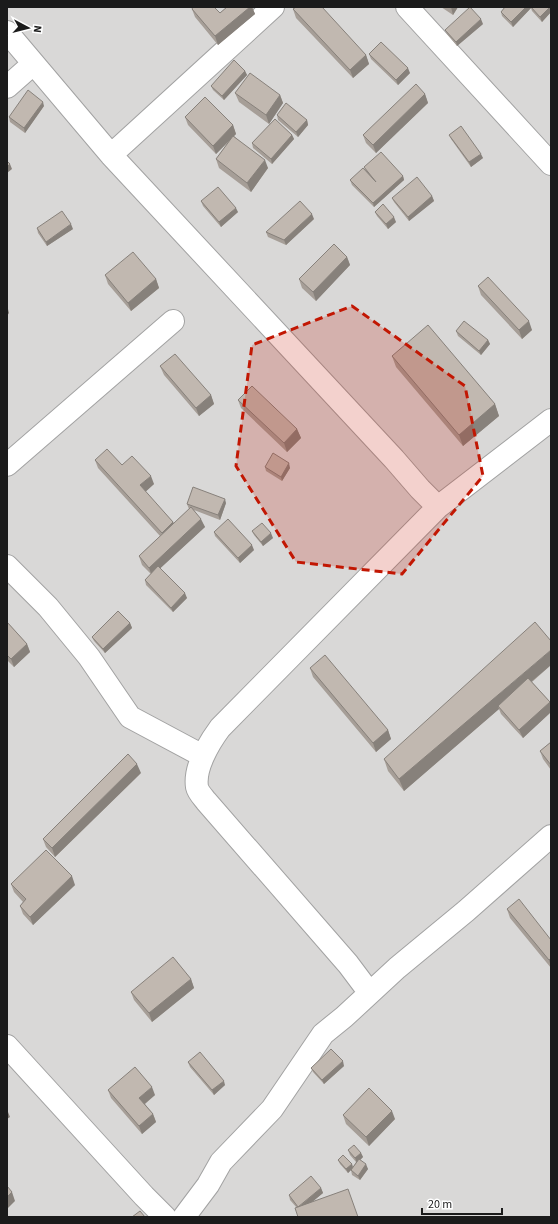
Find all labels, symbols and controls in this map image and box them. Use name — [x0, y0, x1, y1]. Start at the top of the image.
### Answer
north arrow — [8, 8, 48, 48]
text: N — [30, 25, 45, 34]
scale bar — [422, 1190, 502, 1216]
text: 20 m — [428, 1196, 452, 1213]

